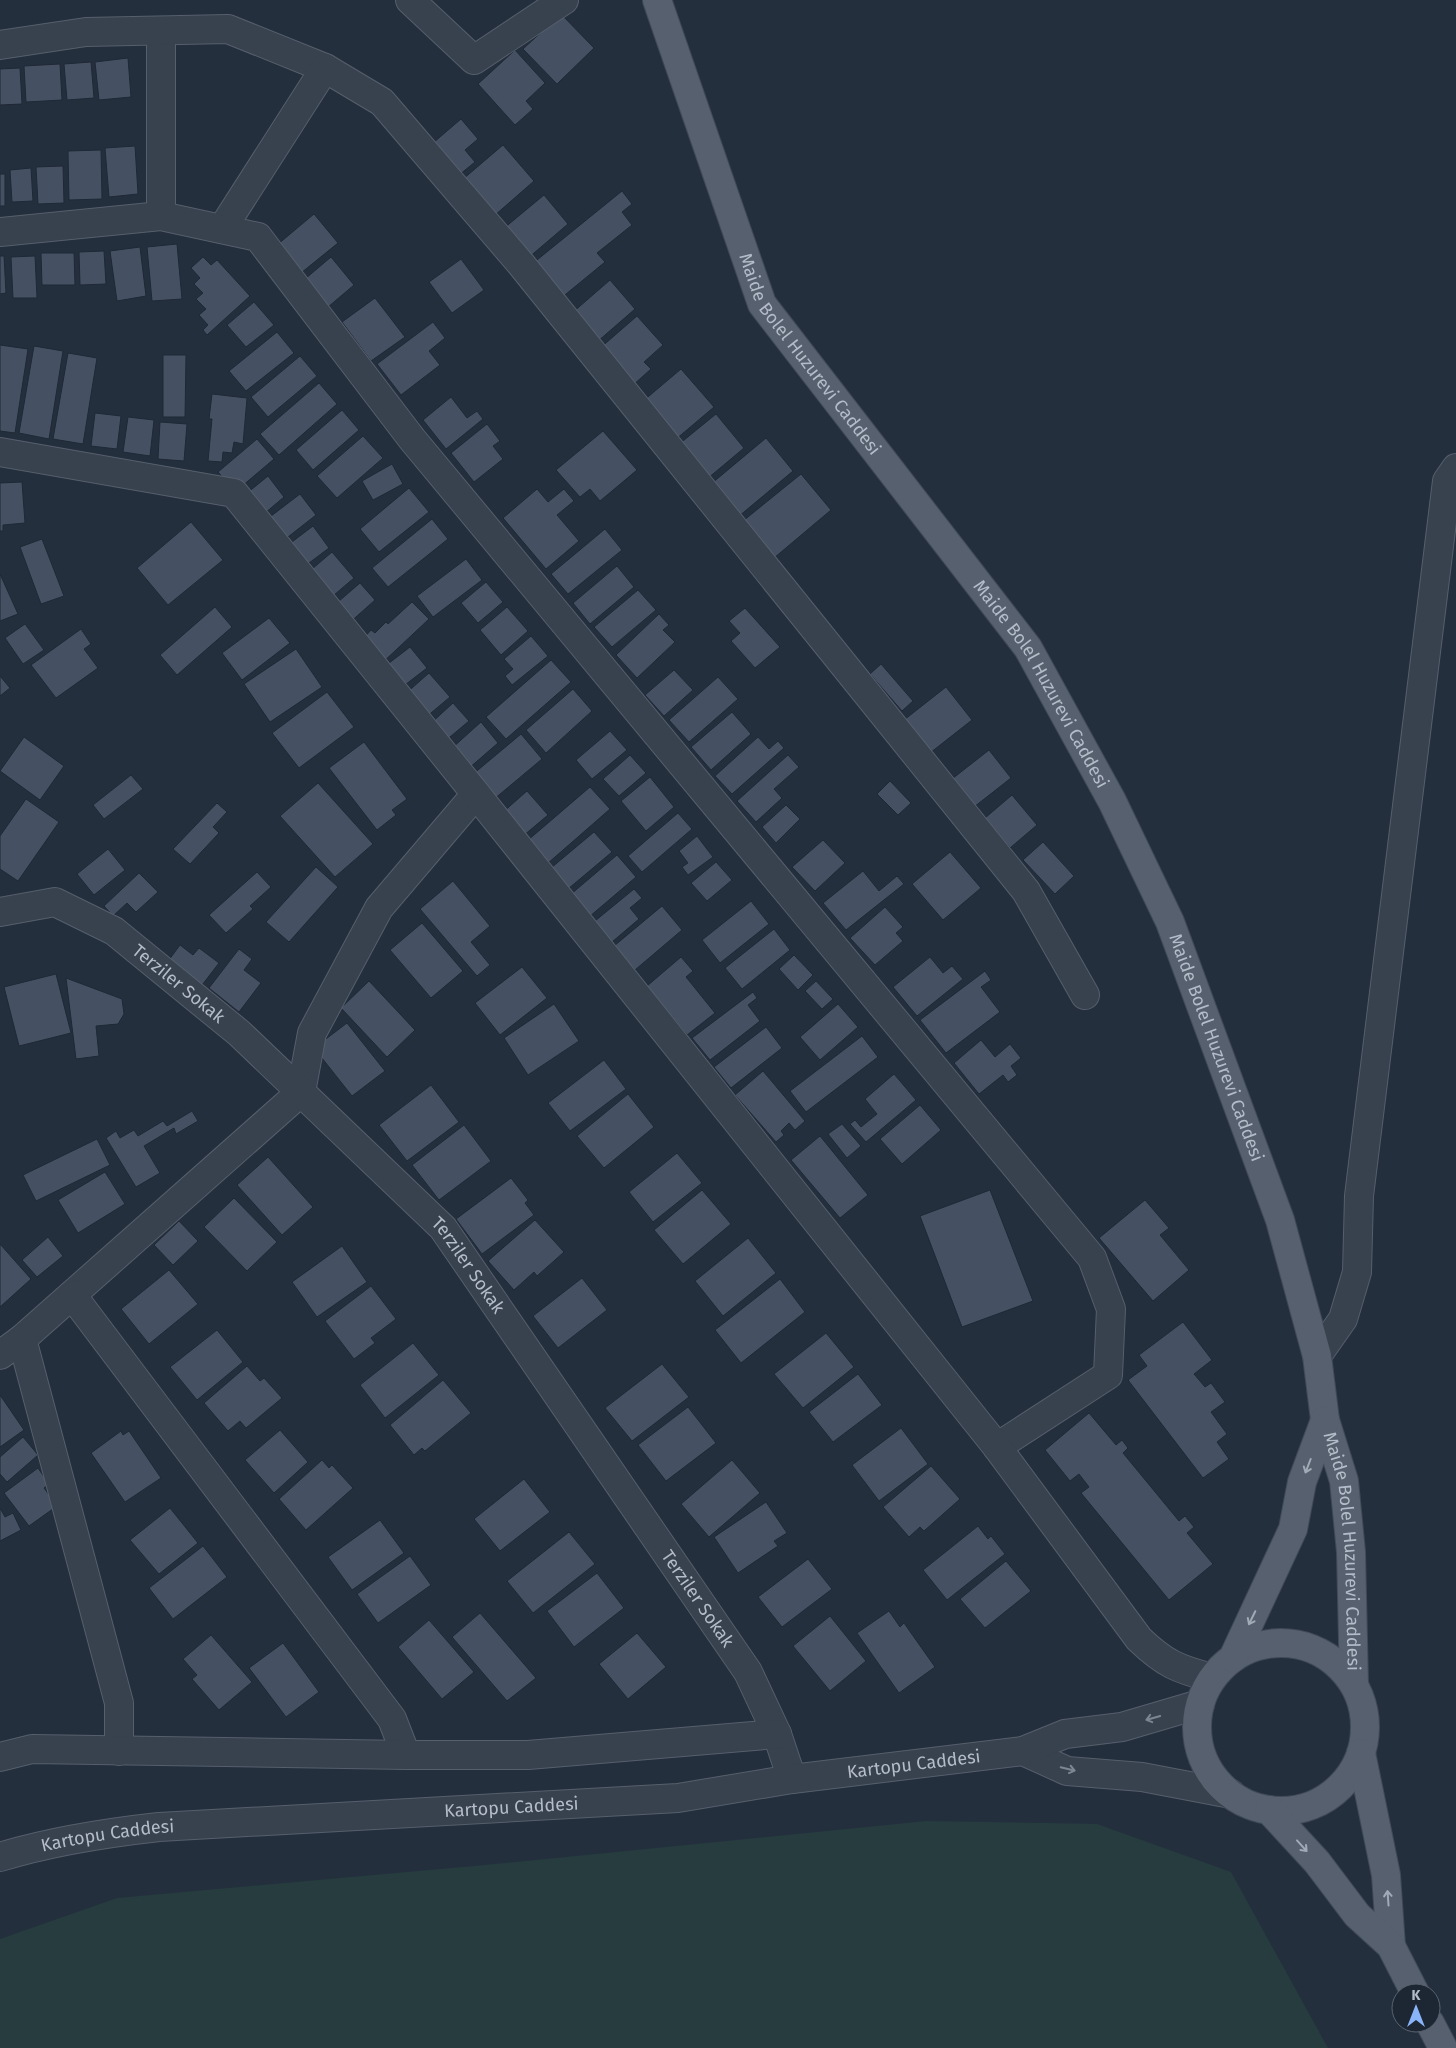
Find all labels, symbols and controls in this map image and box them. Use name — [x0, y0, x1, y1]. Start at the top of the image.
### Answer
street label: Maide Bolel Huzurevi Caddesi — [734, 250, 886, 459]
street label: Maide Bolel Huzurevi Caddesi — [969, 576, 1114, 792]
street label: Maide Bolel Huzurevi Caddesi — [1164, 931, 1268, 1164]
street label: Terziler Sokak — [128, 939, 230, 1028]
street label: Terziler Sokak — [427, 1212, 510, 1318]
street label: Maide Bolel Huzurevi Caddesi — [1318, 1429, 1365, 1671]
one-way arrow — [1303, 1458, 1312, 1473]
street label: Terziler Sokak — [657, 1546, 739, 1652]
one-way arrow — [1247, 1610, 1257, 1625]
one-way arrow — [1146, 1714, 1162, 1723]
street label: Kartopu Caddesi — [846, 1745, 982, 1783]
one-way arrow — [1060, 1765, 1076, 1774]
street label: Kartopu Caddesi — [444, 1793, 579, 1822]
street label: Kartopu Caddesi — [39, 1815, 175, 1857]
one-way arrow — [1296, 1840, 1308, 1853]
one-way arrow — [1383, 1890, 1392, 1906]
north arrow — [1391, 1983, 1441, 2033]
text: K — [1412, 1987, 1422, 2004]

